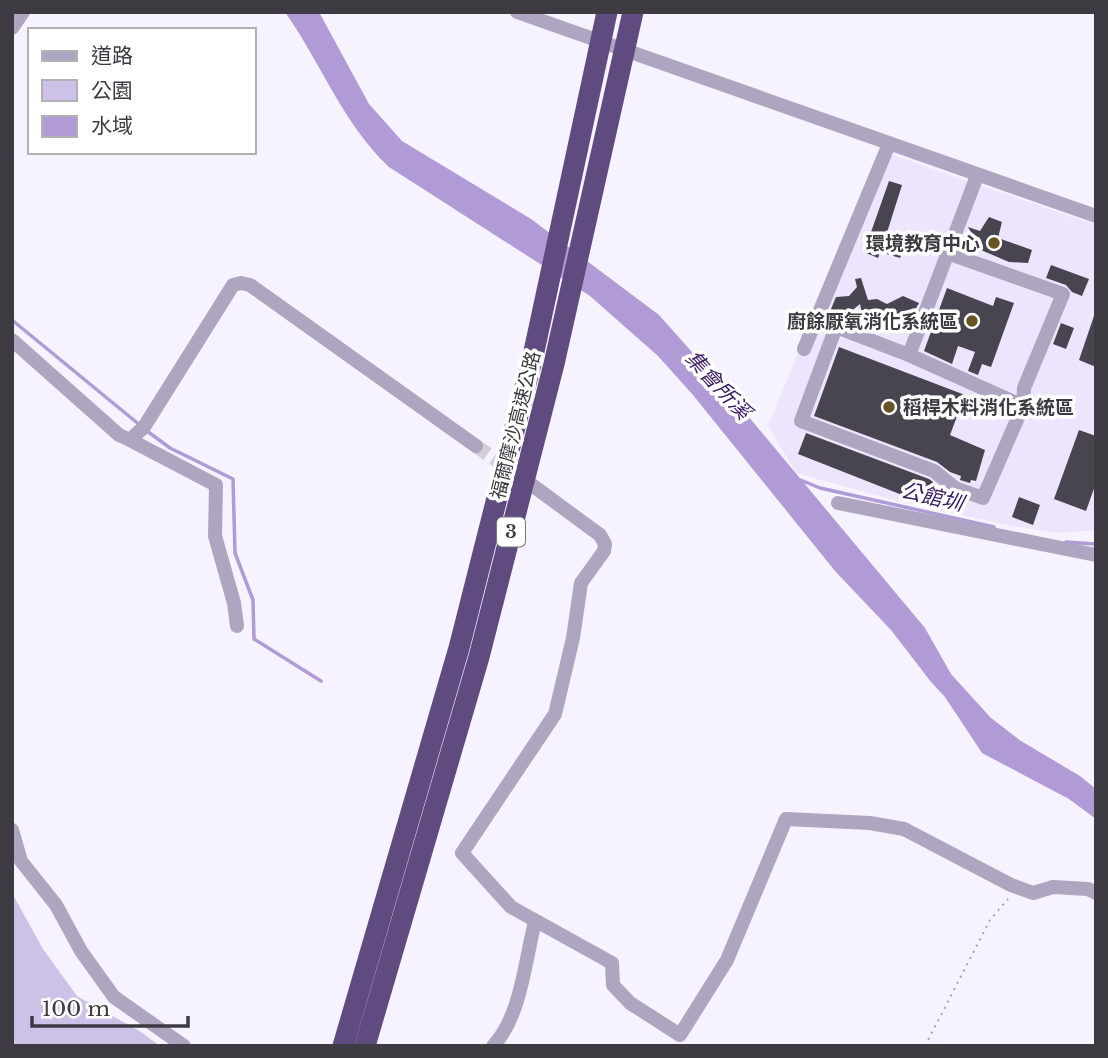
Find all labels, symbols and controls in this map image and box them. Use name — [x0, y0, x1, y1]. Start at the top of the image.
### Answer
legend — [28, 28, 256, 154]
text: 道路 — [91, 43, 133, 69]
text: 公園 — [91, 78, 133, 104]
text: 水域 — [91, 113, 133, 139]
place label: 環境教育中心 — [866, 232, 980, 255]
marker: 環境教育中心 — [986, 235, 1002, 251]
place label: 廚餘厭氧消化系統區 — [787, 310, 958, 333]
marker: 廚餘厭氧消化系統區 — [964, 313, 980, 329]
water label: 集會所溪 — [680, 345, 758, 427]
street label: 福爾摩沙高速公路 — [486, 349, 545, 502]
place label: 稻桿木料消化系統區 — [903, 396, 1074, 419]
marker: 稻桿木料消化系統區 — [881, 399, 897, 415]
water label: 公館圳 — [898, 477, 969, 517]
road number: 3 — [497, 518, 525, 546]
scale bar — [32, 984, 187, 1028]
text: 100 m — [42, 996, 110, 1022]

